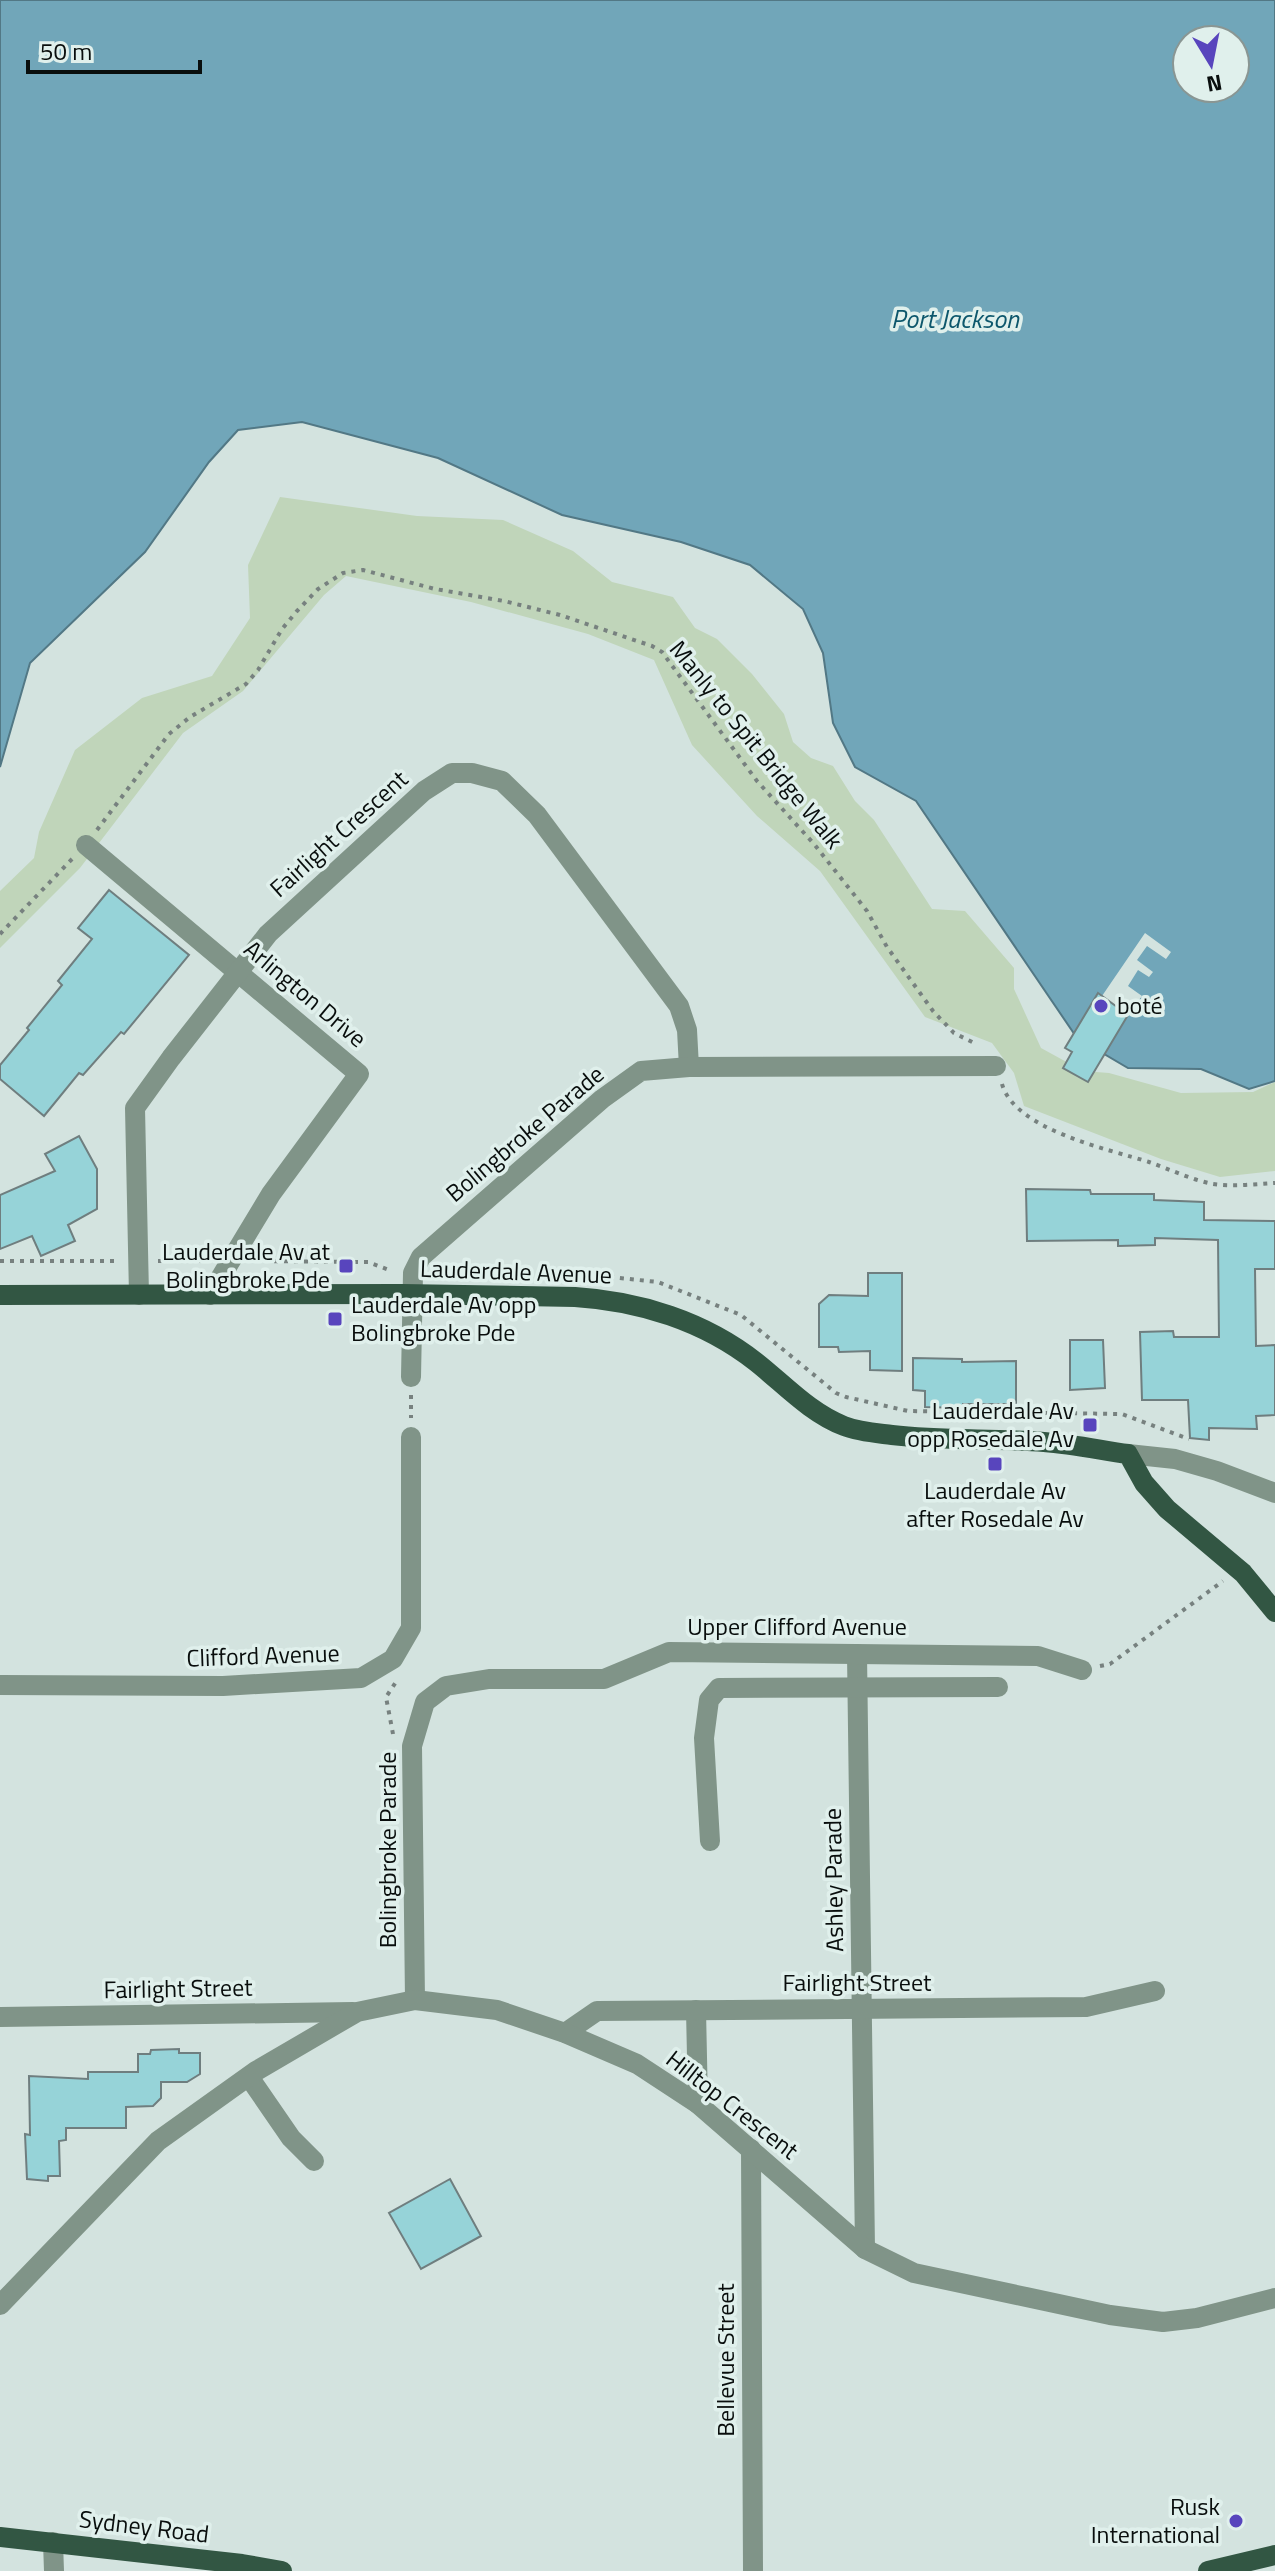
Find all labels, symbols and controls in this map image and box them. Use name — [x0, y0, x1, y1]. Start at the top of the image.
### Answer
scale bar — [28, 24, 200, 74]
north arrow — [1171, 24, 1251, 104]
text: 50 m — [40, 33, 92, 69]
text: N — [1204, 66, 1225, 102]
water label: Port Jackson — [891, 299, 1020, 338]
street label: Manly to Spit Bridge Walk — [661, 632, 853, 857]
street label: Fairlight Crescent — [261, 761, 416, 905]
street label: Arlington Drive — [236, 931, 375, 1055]
place label: boté — [1117, 987, 1163, 1023]
marker: boté — [1092, 997, 1110, 1015]
street label: Bolingbroke Parade — [437, 1056, 611, 1210]
place label: Lauderdale Av at Bolingbroke Pde — [162, 1233, 331, 1297]
street label: Lauderdale Avenue — [420, 1250, 613, 1292]
marker: Lauderdale Av at Bolingbroke Pde — [337, 1257, 355, 1275]
place label: Lauderdale Av opp Bolingbroke Pde — [351, 1286, 536, 1350]
marker: Lauderdale Av opp Bolingbroke Pde — [326, 1310, 344, 1328]
place label: Lauderdale Av opp Rosedale Av — [907, 1392, 1074, 1456]
marker: Lauderdale Av opp Rosedale Av — [1081, 1416, 1099, 1434]
marker: Lauderdale Av after Rosedale Av — [986, 1455, 1004, 1473]
place label: Lauderdale Av after Rosedale Av — [906, 1472, 1084, 1536]
street label: Upper Clifford Avenue — [687, 1608, 907, 1644]
street label: Clifford Avenue — [186, 1634, 340, 1676]
street label: Bolingbroke Parade — [369, 1752, 405, 1948]
street label: Ashley Parade — [814, 1808, 852, 1952]
street label: Fairlight Street — [783, 1964, 932, 2000]
street label: Fairlight Street — [103, 1969, 253, 2007]
street label: Hilltop Crescent — [659, 2041, 807, 2168]
street label: Bellevue Street — [707, 2283, 743, 2437]
place label: Rusk International — [1091, 2488, 1220, 2552]
street label: Sydney Road — [77, 2500, 211, 2552]
marker: Rusk International — [1227, 2512, 1245, 2530]

